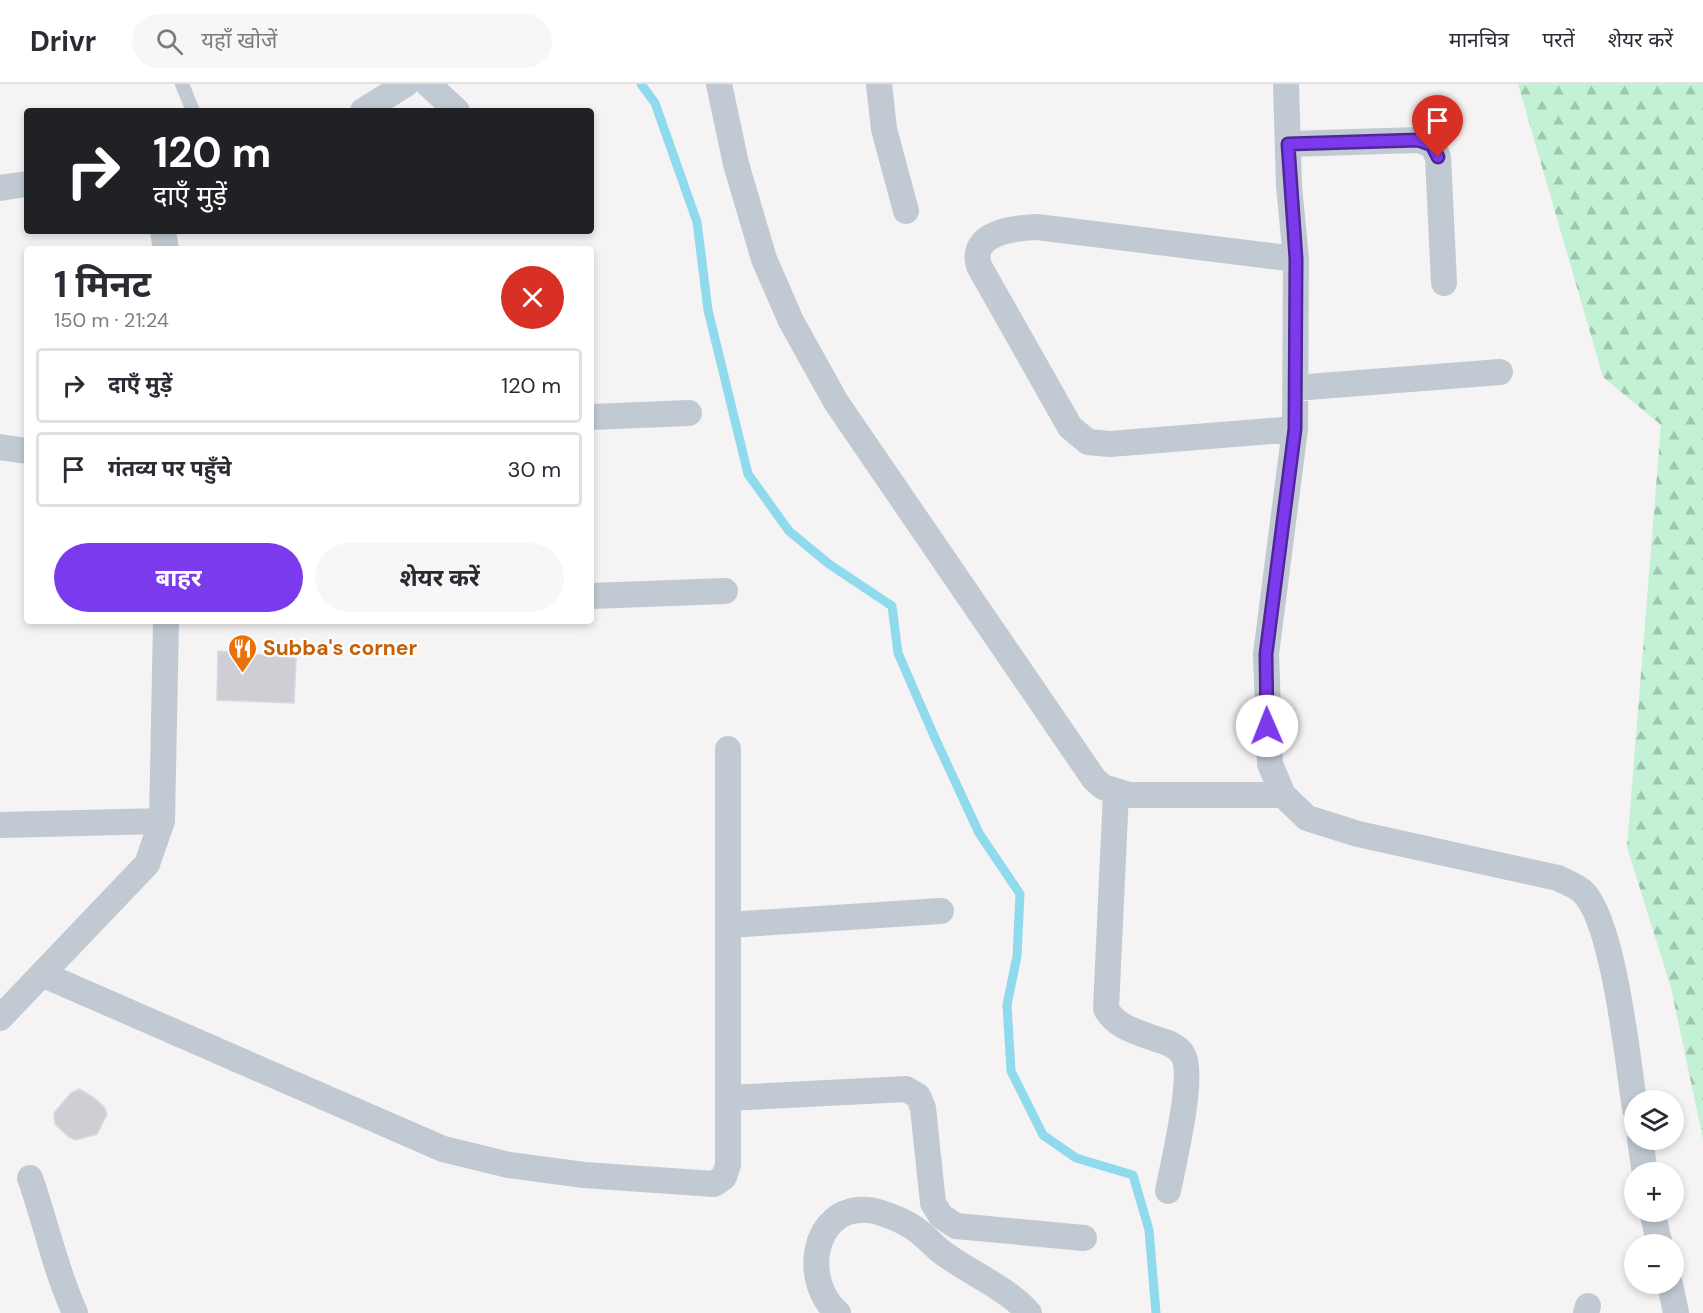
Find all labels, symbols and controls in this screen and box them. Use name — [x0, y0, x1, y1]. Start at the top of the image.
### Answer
search box — [132, 14, 552, 68]
text: Drivr — [30, 23, 96, 60]
icon: search — [153, 25, 186, 58]
text: यहाँ खोजें — [201, 26, 277, 55]
text: मानचित्र — [1449, 26, 1509, 54]
text: परतें — [1542, 26, 1575, 54]
text: शेयर करें — [1608, 26, 1673, 54]
pin — [1412, 95, 1463, 157]
icon: arrive — [1421, 104, 1454, 137]
text: 120 m — [153, 125, 271, 180]
icon: right — [54, 132, 132, 210]
text: दाएँ मुड़ें — [153, 178, 227, 213]
text: 1 मिनट — [54, 261, 151, 308]
button: close — [501, 266, 564, 329]
text: 150 m · 21:24 — [54, 307, 169, 333]
icon: right — [57, 369, 90, 402]
text: दाएँ मुड़ें — [108, 370, 172, 399]
text: 120 m — [501, 371, 561, 400]
icon: arrive — [57, 453, 90, 486]
text: गंतव्य पर पहुँचे — [108, 454, 231, 483]
text: 30 m — [507, 455, 561, 484]
button: बाहर — [54, 543, 303, 612]
button: शेयर करें — [315, 543, 564, 612]
restaurant icon: Subba's corner — [226, 632, 258, 674]
place label: Subba's corner — [263, 634, 417, 662]
position arrow — [1235, 694, 1299, 758]
map controls — [1624, 1090, 1684, 1294]
button: layers — [1624, 1090, 1684, 1150]
button: + — [1624, 1162, 1684, 1222]
button: − — [1624, 1234, 1684, 1294]

